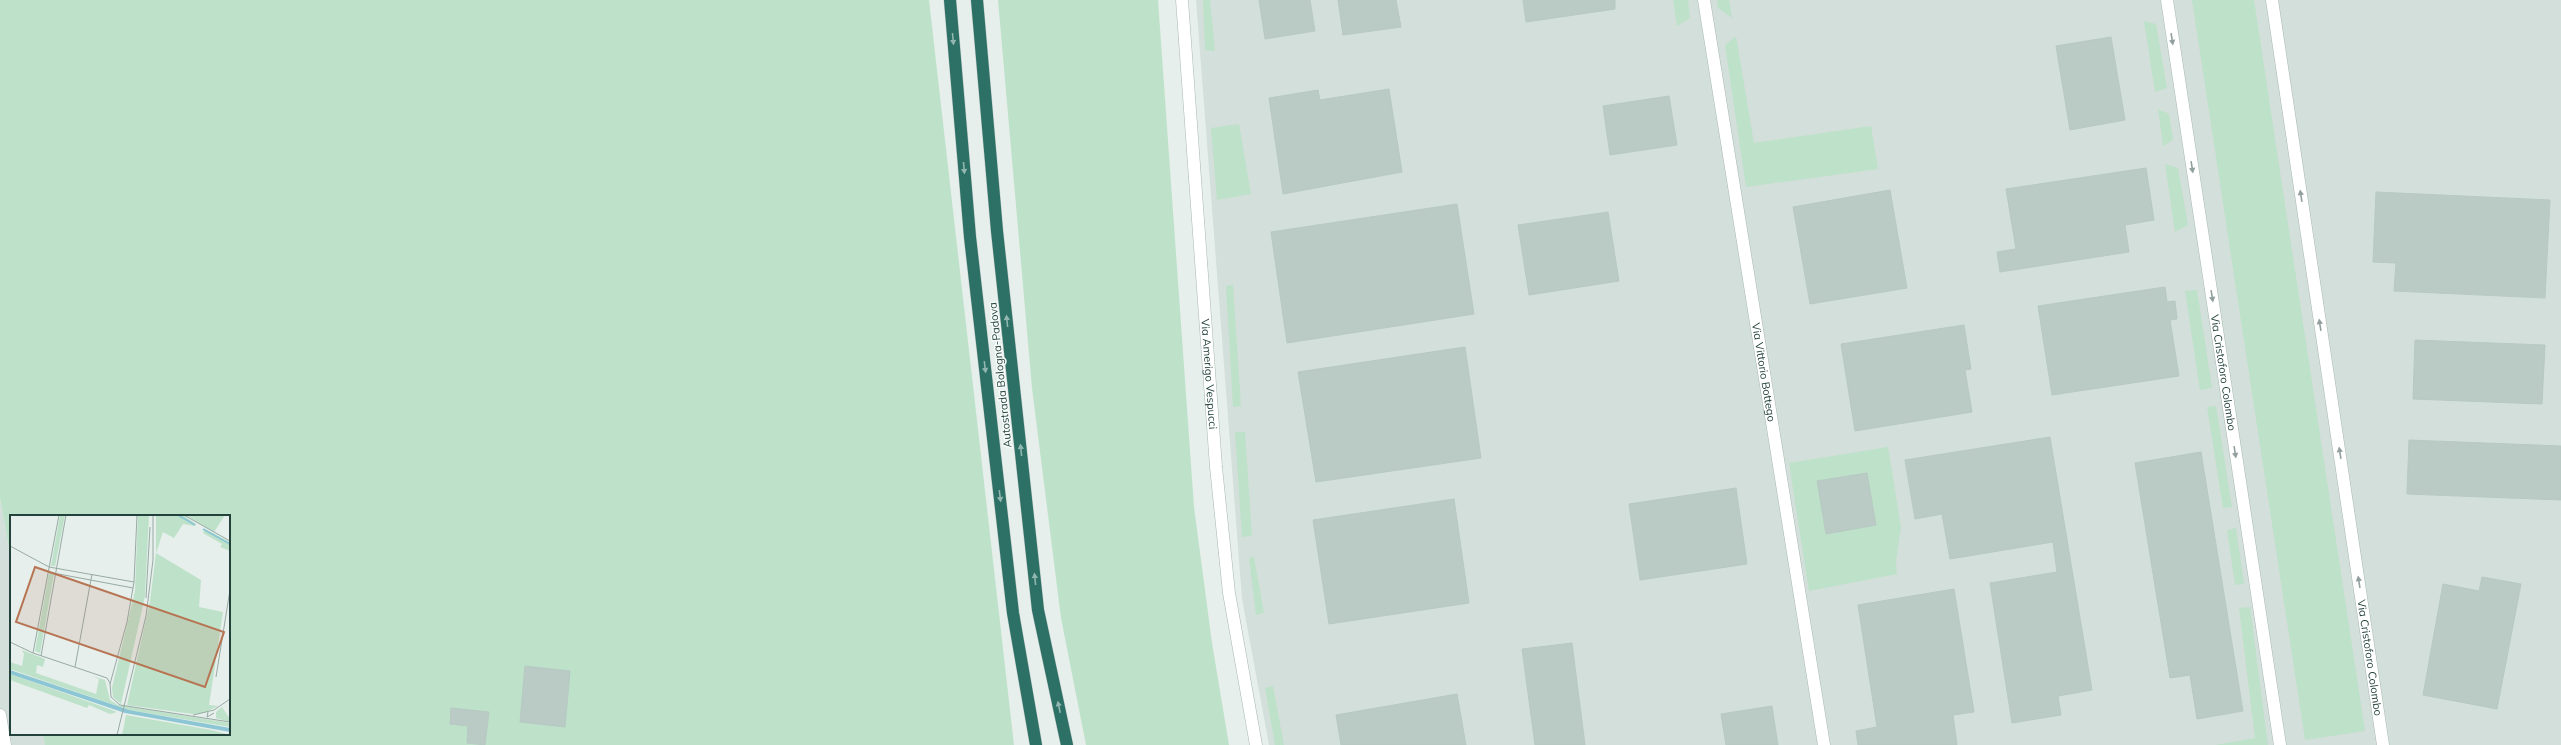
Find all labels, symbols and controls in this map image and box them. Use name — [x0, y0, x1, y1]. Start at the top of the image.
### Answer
one-way arrow — [2170, 32, 2176, 45]
one-way arrow — [949, 33, 956, 45]
one-way arrow — [2189, 161, 2195, 173]
one-way arrow — [961, 162, 967, 174]
one-way arrow — [2298, 190, 2304, 202]
one-way arrow — [2209, 290, 2215, 302]
street label: Autostrada Bologna-Padova — [985, 302, 1015, 448]
street label: Via Cristoforo Colombo — [2208, 314, 2239, 432]
one-way arrow — [1003, 315, 1010, 327]
street label: Via Amerigo Vespucci — [1198, 318, 1220, 430]
one-way arrow — [2317, 319, 2323, 331]
street label: Via Vittorio Bottego — [1749, 322, 1779, 423]
one-way arrow — [982, 361, 988, 373]
one-way arrow — [1018, 444, 1024, 456]
one-way arrow — [2232, 446, 2238, 458]
one-way arrow — [2336, 447, 2342, 459]
one-way arrow — [996, 490, 1003, 502]
inset map — [10, 515, 230, 735]
one-way arrow — [1032, 573, 1038, 585]
one-way arrow — [2356, 576, 2362, 588]
street label: Via Cristoforo Colombo — [2354, 599, 2386, 717]
one-way arrow — [1056, 701, 1062, 713]

